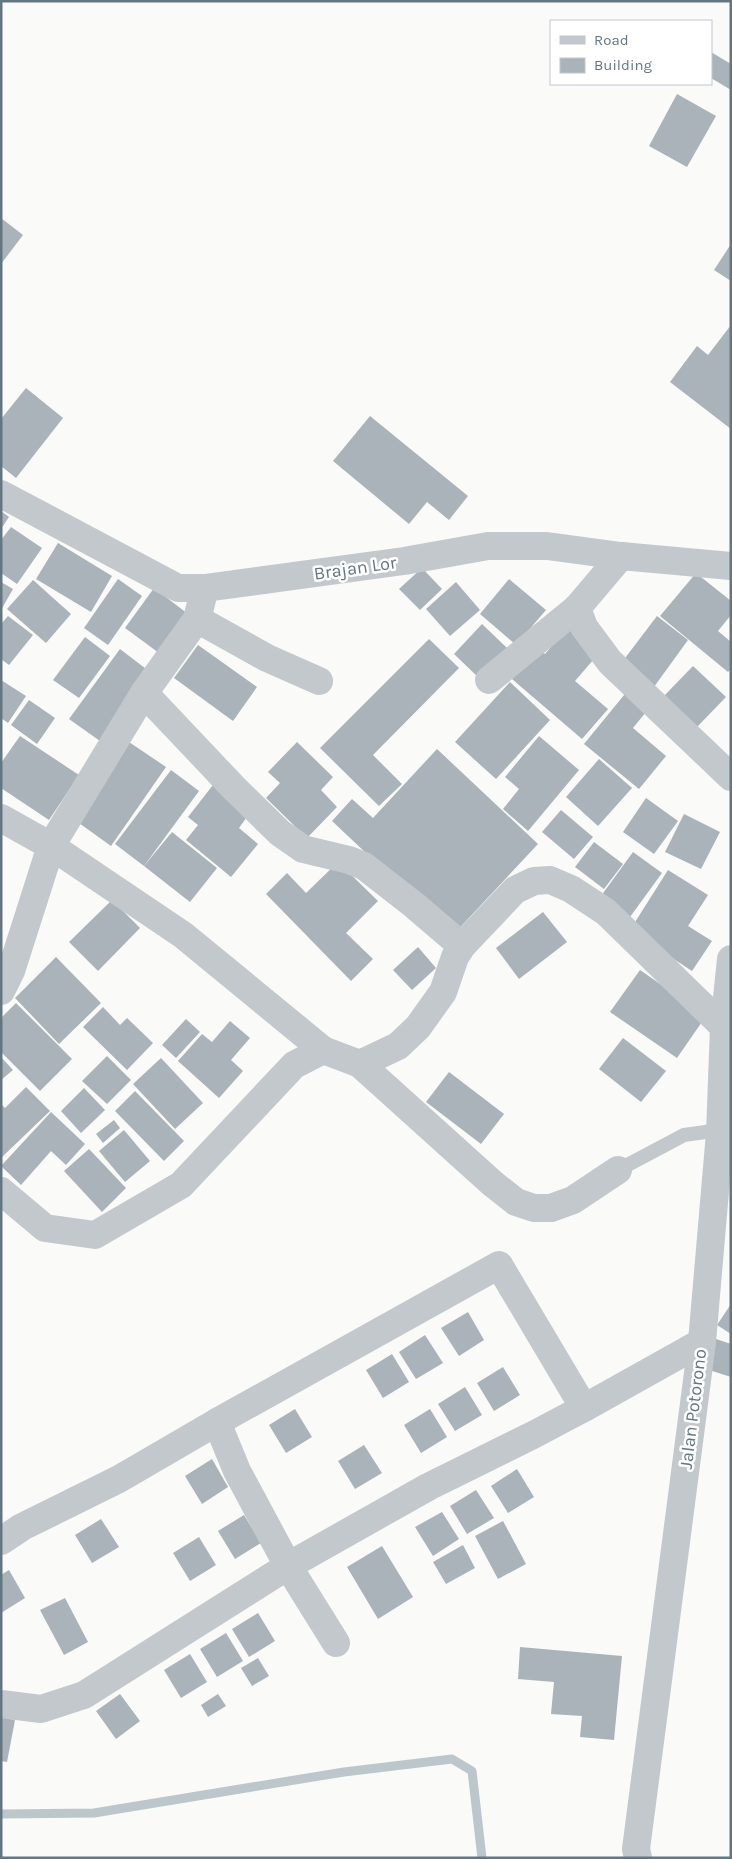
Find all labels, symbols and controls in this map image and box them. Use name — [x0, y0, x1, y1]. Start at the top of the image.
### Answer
legend — [550, 20, 712, 85]
text: Road — [594, 31, 629, 49]
text: Building — [594, 56, 652, 74]
street label: Brajan Lor — [312, 551, 398, 585]
street label: Jalan Potorono — [675, 1348, 711, 1470]

